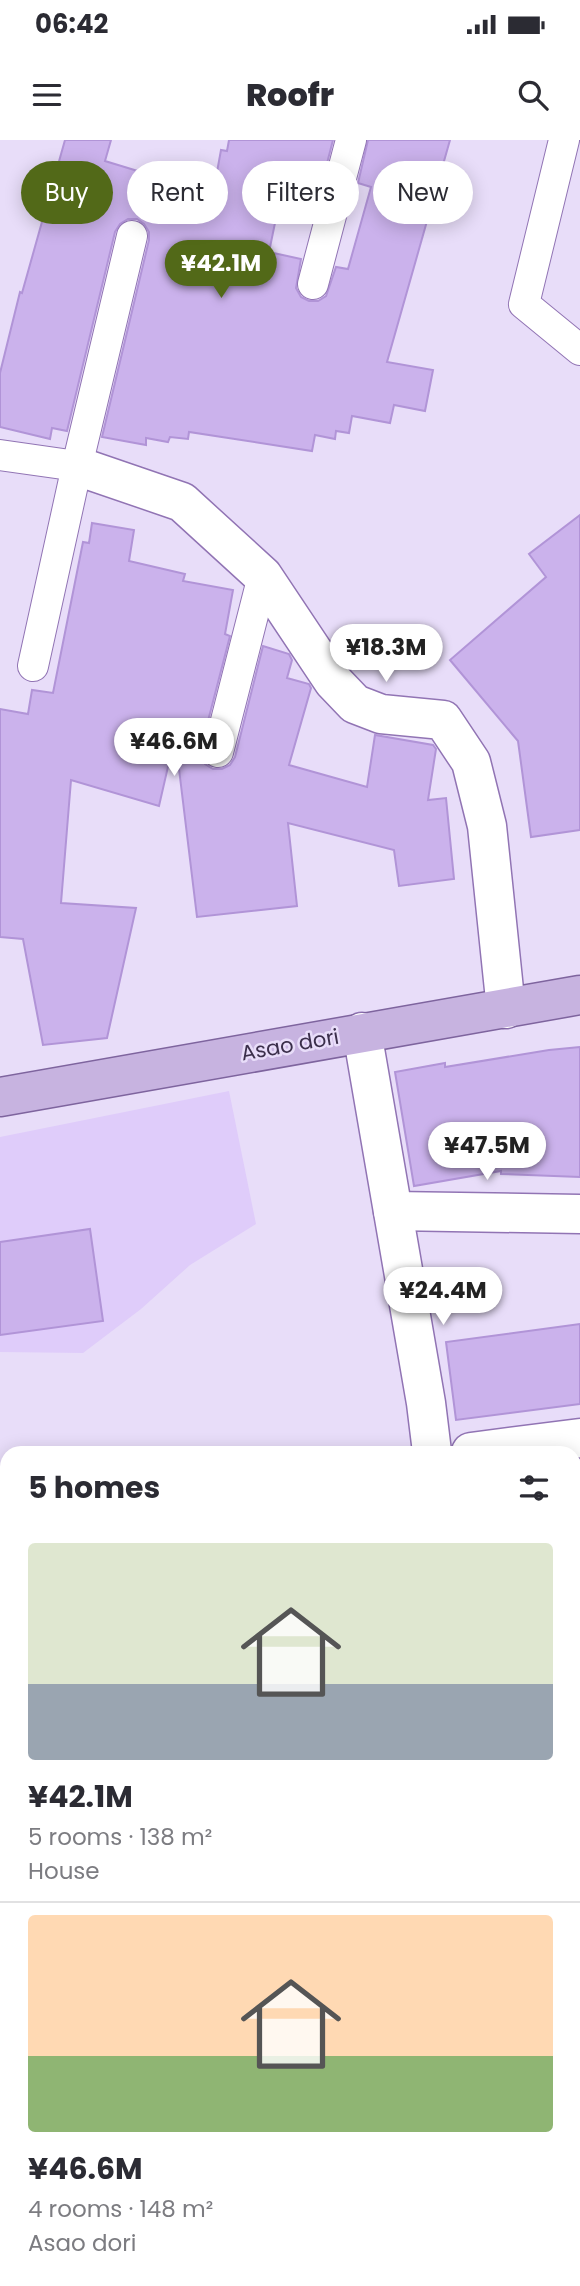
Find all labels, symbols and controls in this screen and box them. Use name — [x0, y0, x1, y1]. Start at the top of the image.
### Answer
text: 06:42 — [35, 6, 108, 42]
text: Roofr — [246, 72, 334, 117]
icon: menu — [28, 76, 66, 114]
icon: search — [514, 76, 552, 114]
chip: Buy — [21, 161, 113, 224]
chip: Rent — [127, 161, 228, 224]
chip: Filters — [242, 161, 359, 224]
chip: New — [373, 161, 473, 224]
pin: ¥42.1M — [164, 240, 278, 300]
text: ¥42.1M — [181, 247, 261, 279]
pin: ¥18.3M — [329, 624, 443, 684]
text: ¥18.3M — [346, 631, 426, 663]
pin: ¥46.6M — [117, 718, 231, 778]
text: ¥46.6M — [130, 725, 218, 757]
street label: Asao dori — [239, 1022, 341, 1067]
pin: ¥47.5M — [430, 1122, 544, 1182]
text: ¥47.5M — [444, 1129, 530, 1161]
pin: ¥24.4M — [386, 1268, 500, 1327]
text: ¥24.4M — [399, 1274, 487, 1306]
text: 5 homes — [28, 1466, 160, 1509]
icon: filters — [515, 1469, 553, 1507]
icon: home — [228, 1589, 354, 1715]
text: ¥42.1M — [28, 1775, 133, 1818]
text: 5 rooms · 138 m² — [28, 1821, 212, 1853]
text: House — [28, 1855, 100, 1887]
icon: home — [228, 1961, 354, 2087]
text: ¥46.6M — [28, 2147, 143, 2190]
text: 4 rooms · 148 m² — [28, 2193, 213, 2225]
text: Asao dori — [28, 2227, 136, 2259]

